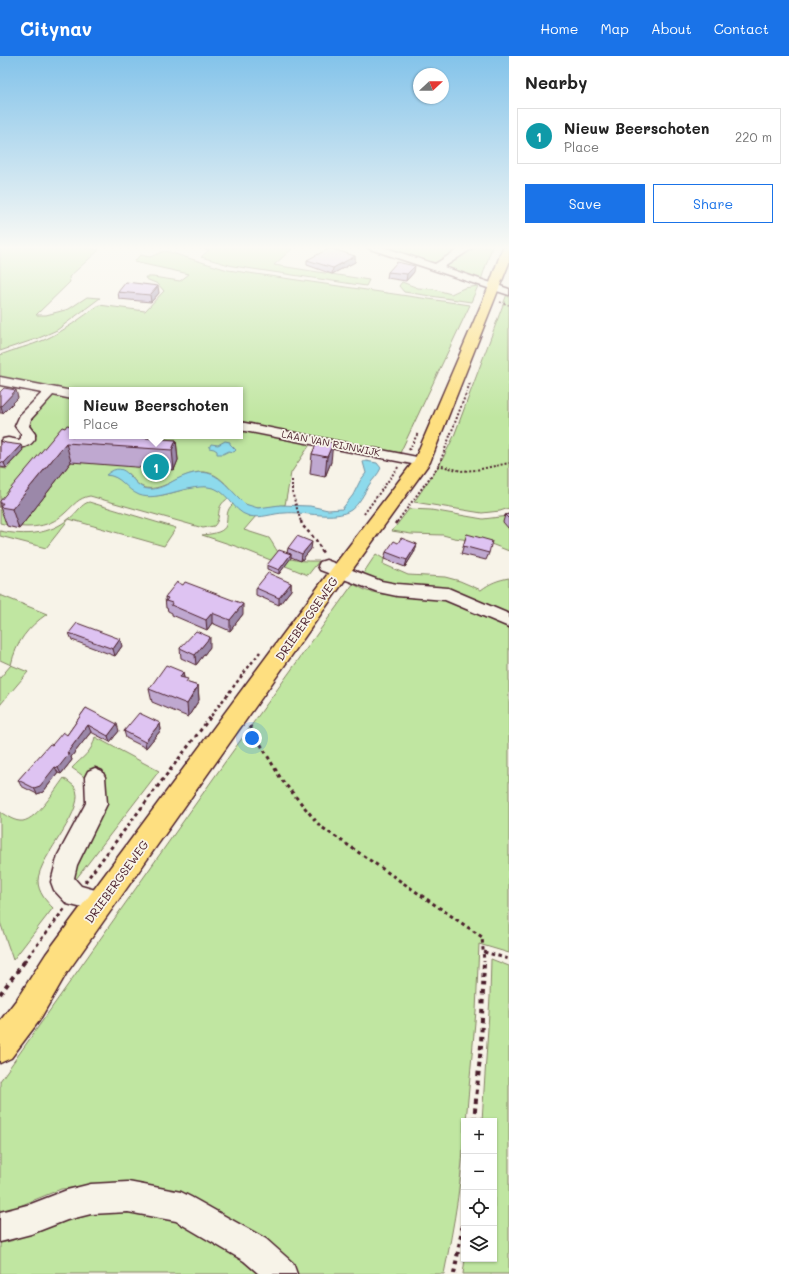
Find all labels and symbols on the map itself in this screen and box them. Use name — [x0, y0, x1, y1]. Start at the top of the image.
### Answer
north arrow — [413, 68, 449, 104]
street label: LAAN VAN RIJNWIJK — [280, 427, 382, 459]
pin: 1 — [143, 452, 169, 482]
street label: DRIEBERGSEWEG — [271, 573, 341, 664]
your location — [242, 728, 262, 748]
street label: DRIEBERGSEWEG — [81, 837, 152, 926]

